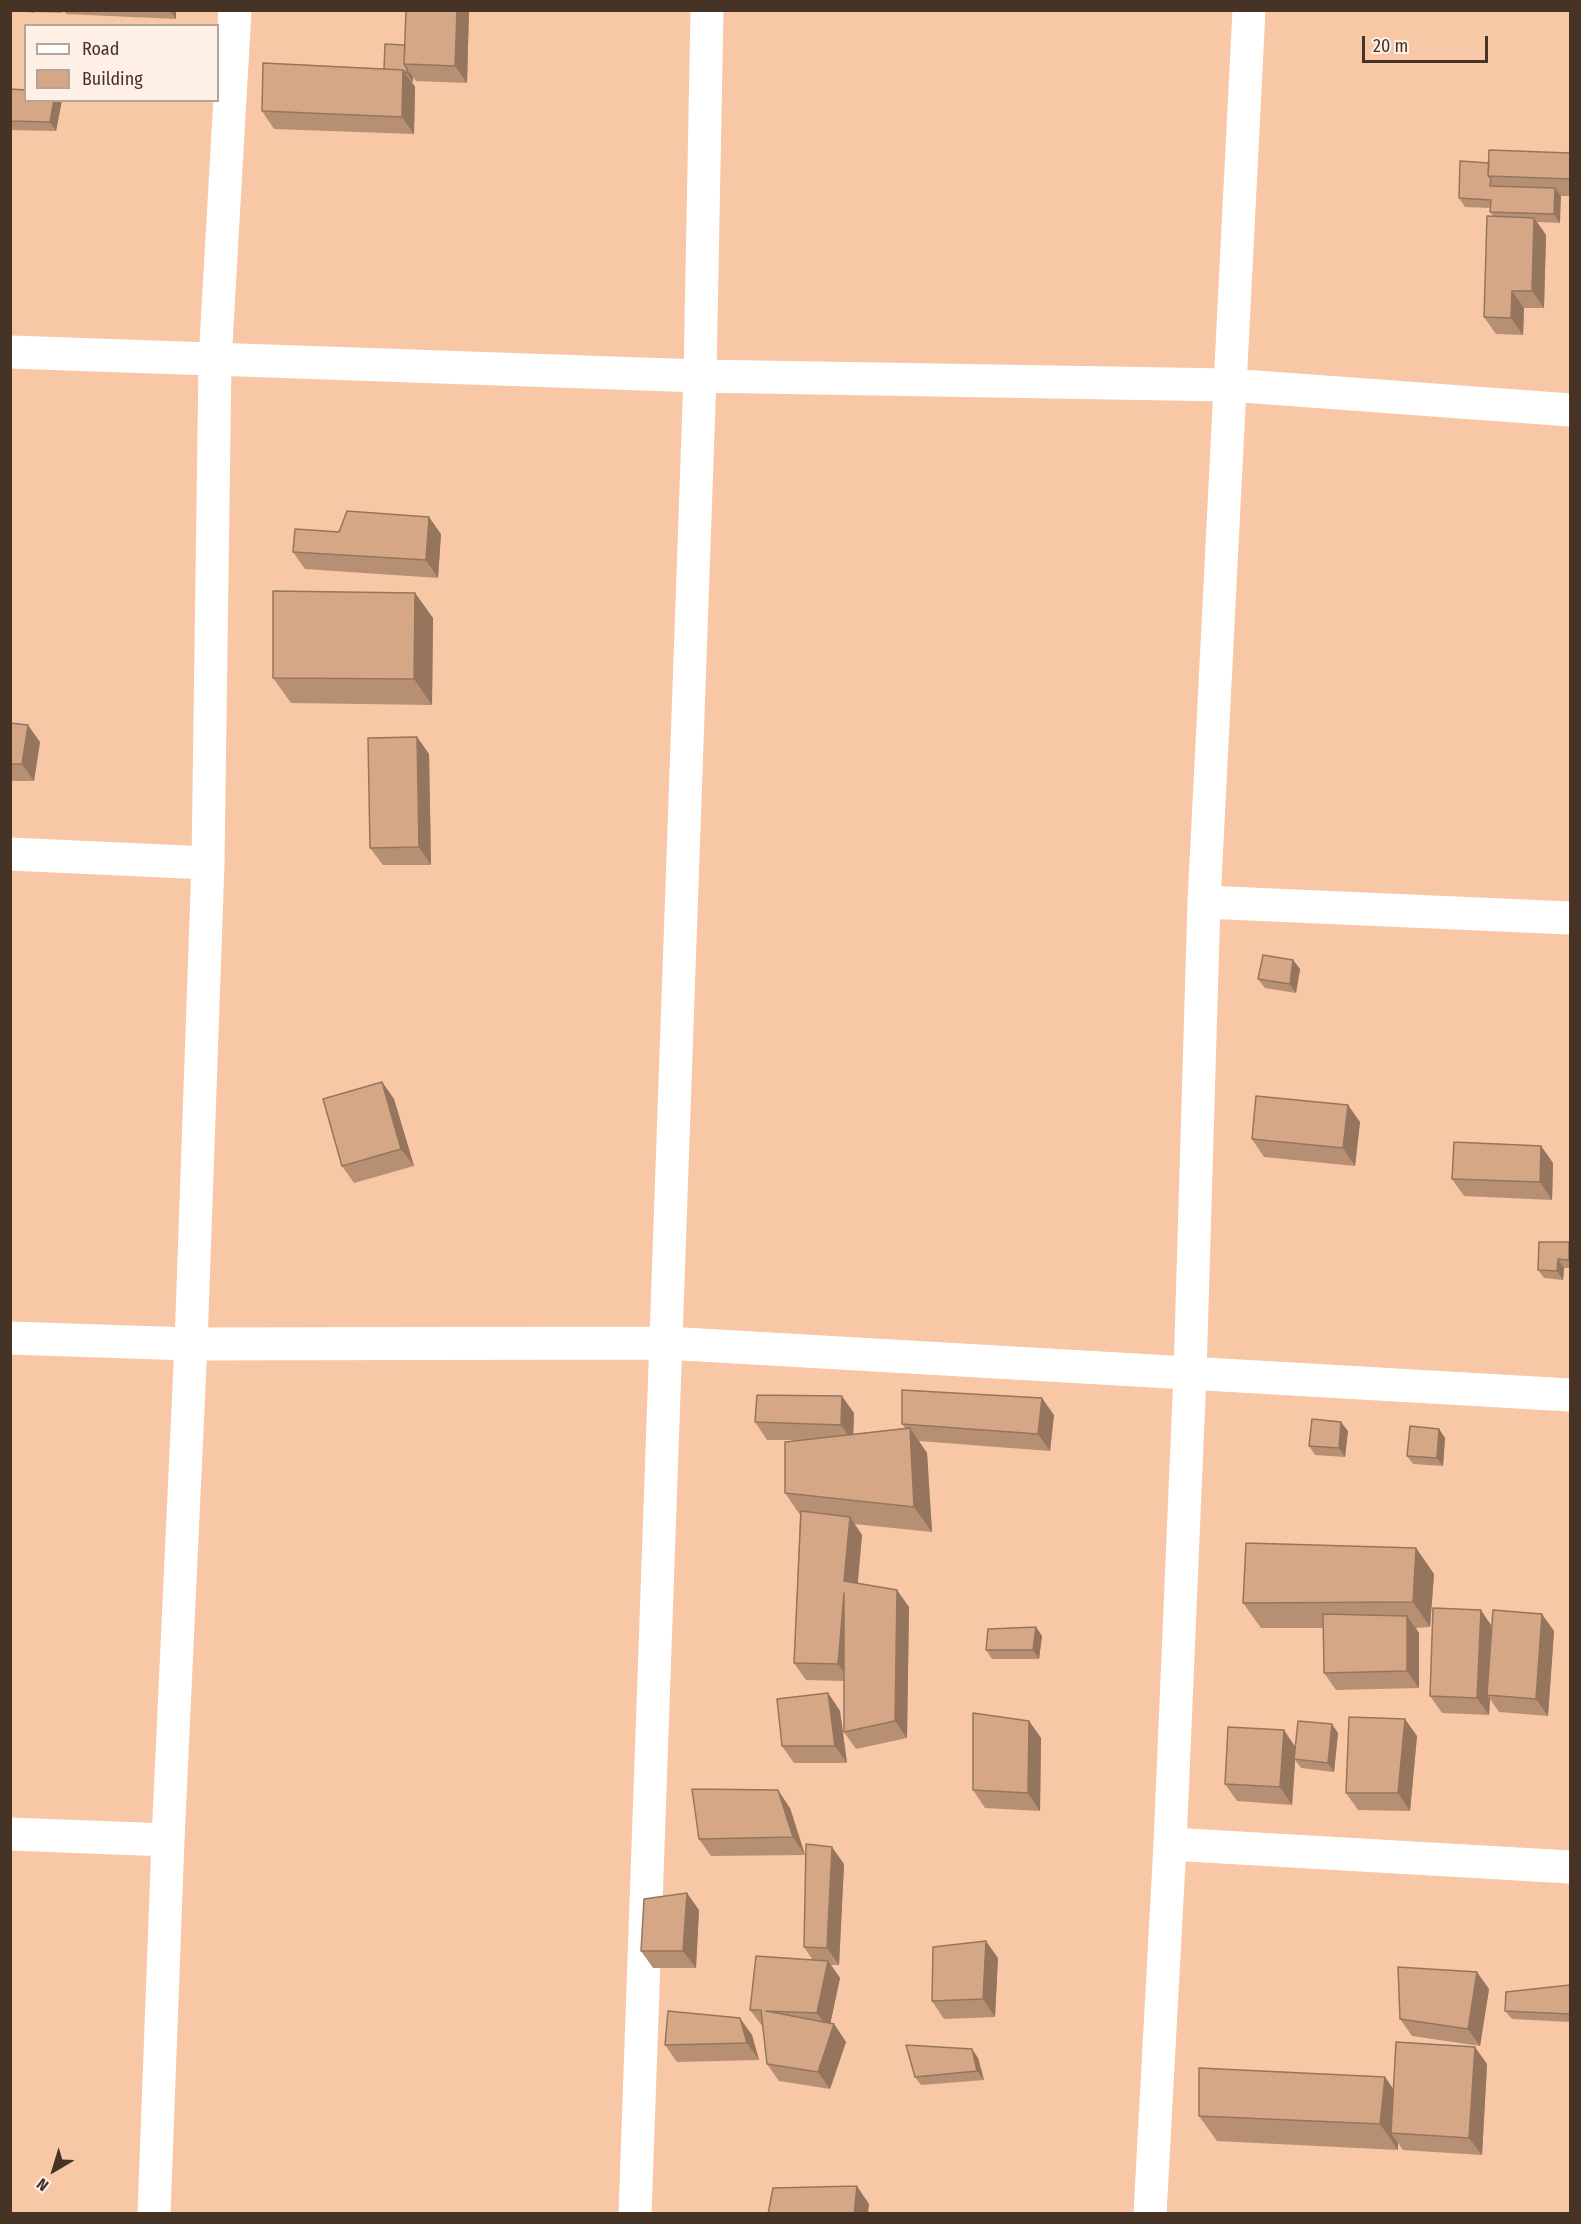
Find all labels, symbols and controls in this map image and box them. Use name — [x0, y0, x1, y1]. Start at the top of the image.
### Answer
legend — [24, 24, 219, 102]
scale bar — [1365, 24, 1491, 62]
text: 20 m — [1373, 35, 1408, 57]
text: Road — [82, 38, 119, 60]
text: Building — [82, 68, 143, 90]
north arrow — [24, 2140, 84, 2200]
text: N — [33, 2174, 52, 2195]

